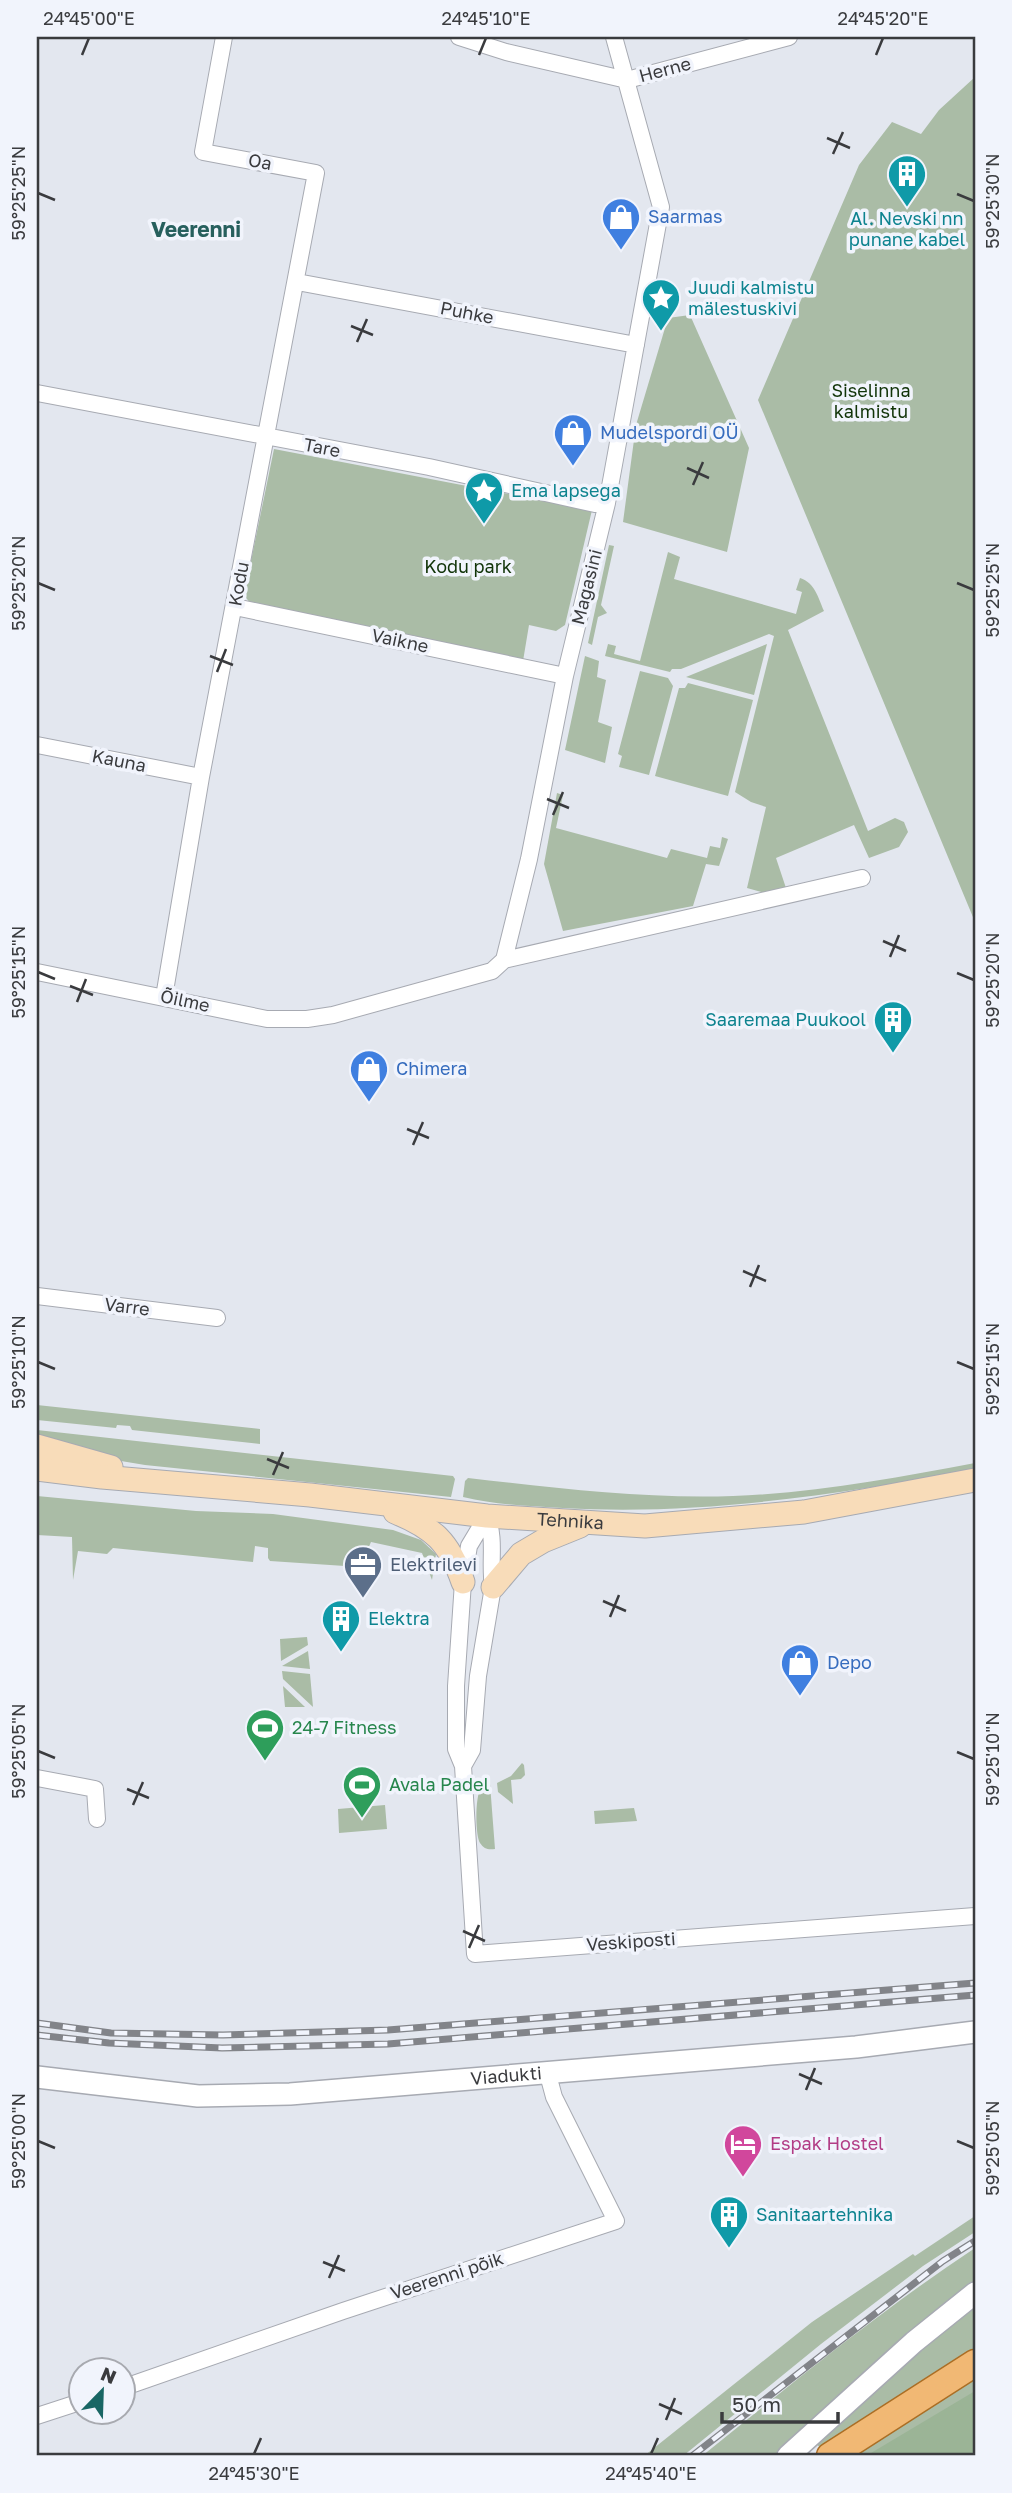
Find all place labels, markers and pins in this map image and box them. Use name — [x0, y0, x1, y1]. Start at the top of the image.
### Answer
building icon: Al. Nevski nn punane kabel — [886, 153, 928, 208]
shop icon: Saarmas — [600, 196, 642, 251]
place label: Saarmas — [648, 205, 723, 227]
place label: Al. Nevski nn punane kabel — [849, 207, 966, 250]
place label: Juudi kalmistu mälestuskivi — [688, 276, 814, 319]
place icon: Juudi kalmistu mälestuskivi — [640, 277, 682, 332]
shop icon: Mudelspordi OÜ — [552, 412, 594, 467]
place label: Mudelspordi OÜ — [600, 421, 739, 443]
place icon: Ema lapsega — [463, 470, 505, 525]
place label: Ema lapsega — [511, 479, 621, 501]
building icon: Saaremaa Puukool — [872, 999, 914, 1054]
place label: Saaremaa Puukool — [705, 1008, 866, 1030]
shop icon: Chimera — [348, 1048, 390, 1103]
place label: Chimera — [396, 1057, 468, 1079]
office icon: Elektrilevi — [342, 1544, 384, 1599]
place label: Elektrilevi — [390, 1553, 477, 1575]
building icon: Elektra — [320, 1598, 362, 1653]
place label: Elektra — [368, 1607, 430, 1629]
shop icon: Depo — [779, 1642, 821, 1697]
place label: Depo — [827, 1651, 872, 1673]
sports icon: 24-7 Fitness — [244, 1707, 286, 1762]
place label: 24-7 Fitness — [292, 1716, 397, 1738]
sports icon: Avala Padel — [341, 1764, 383, 1819]
place label: Avala Padel — [389, 1773, 489, 1795]
hotel icon: Espak Hostel — [722, 2123, 764, 2178]
place label: Espak Hostel — [770, 2132, 884, 2154]
building icon: Sanitaartehnika — [708, 2194, 750, 2249]
place label: Sanitaartehnika — [756, 2203, 893, 2225]

